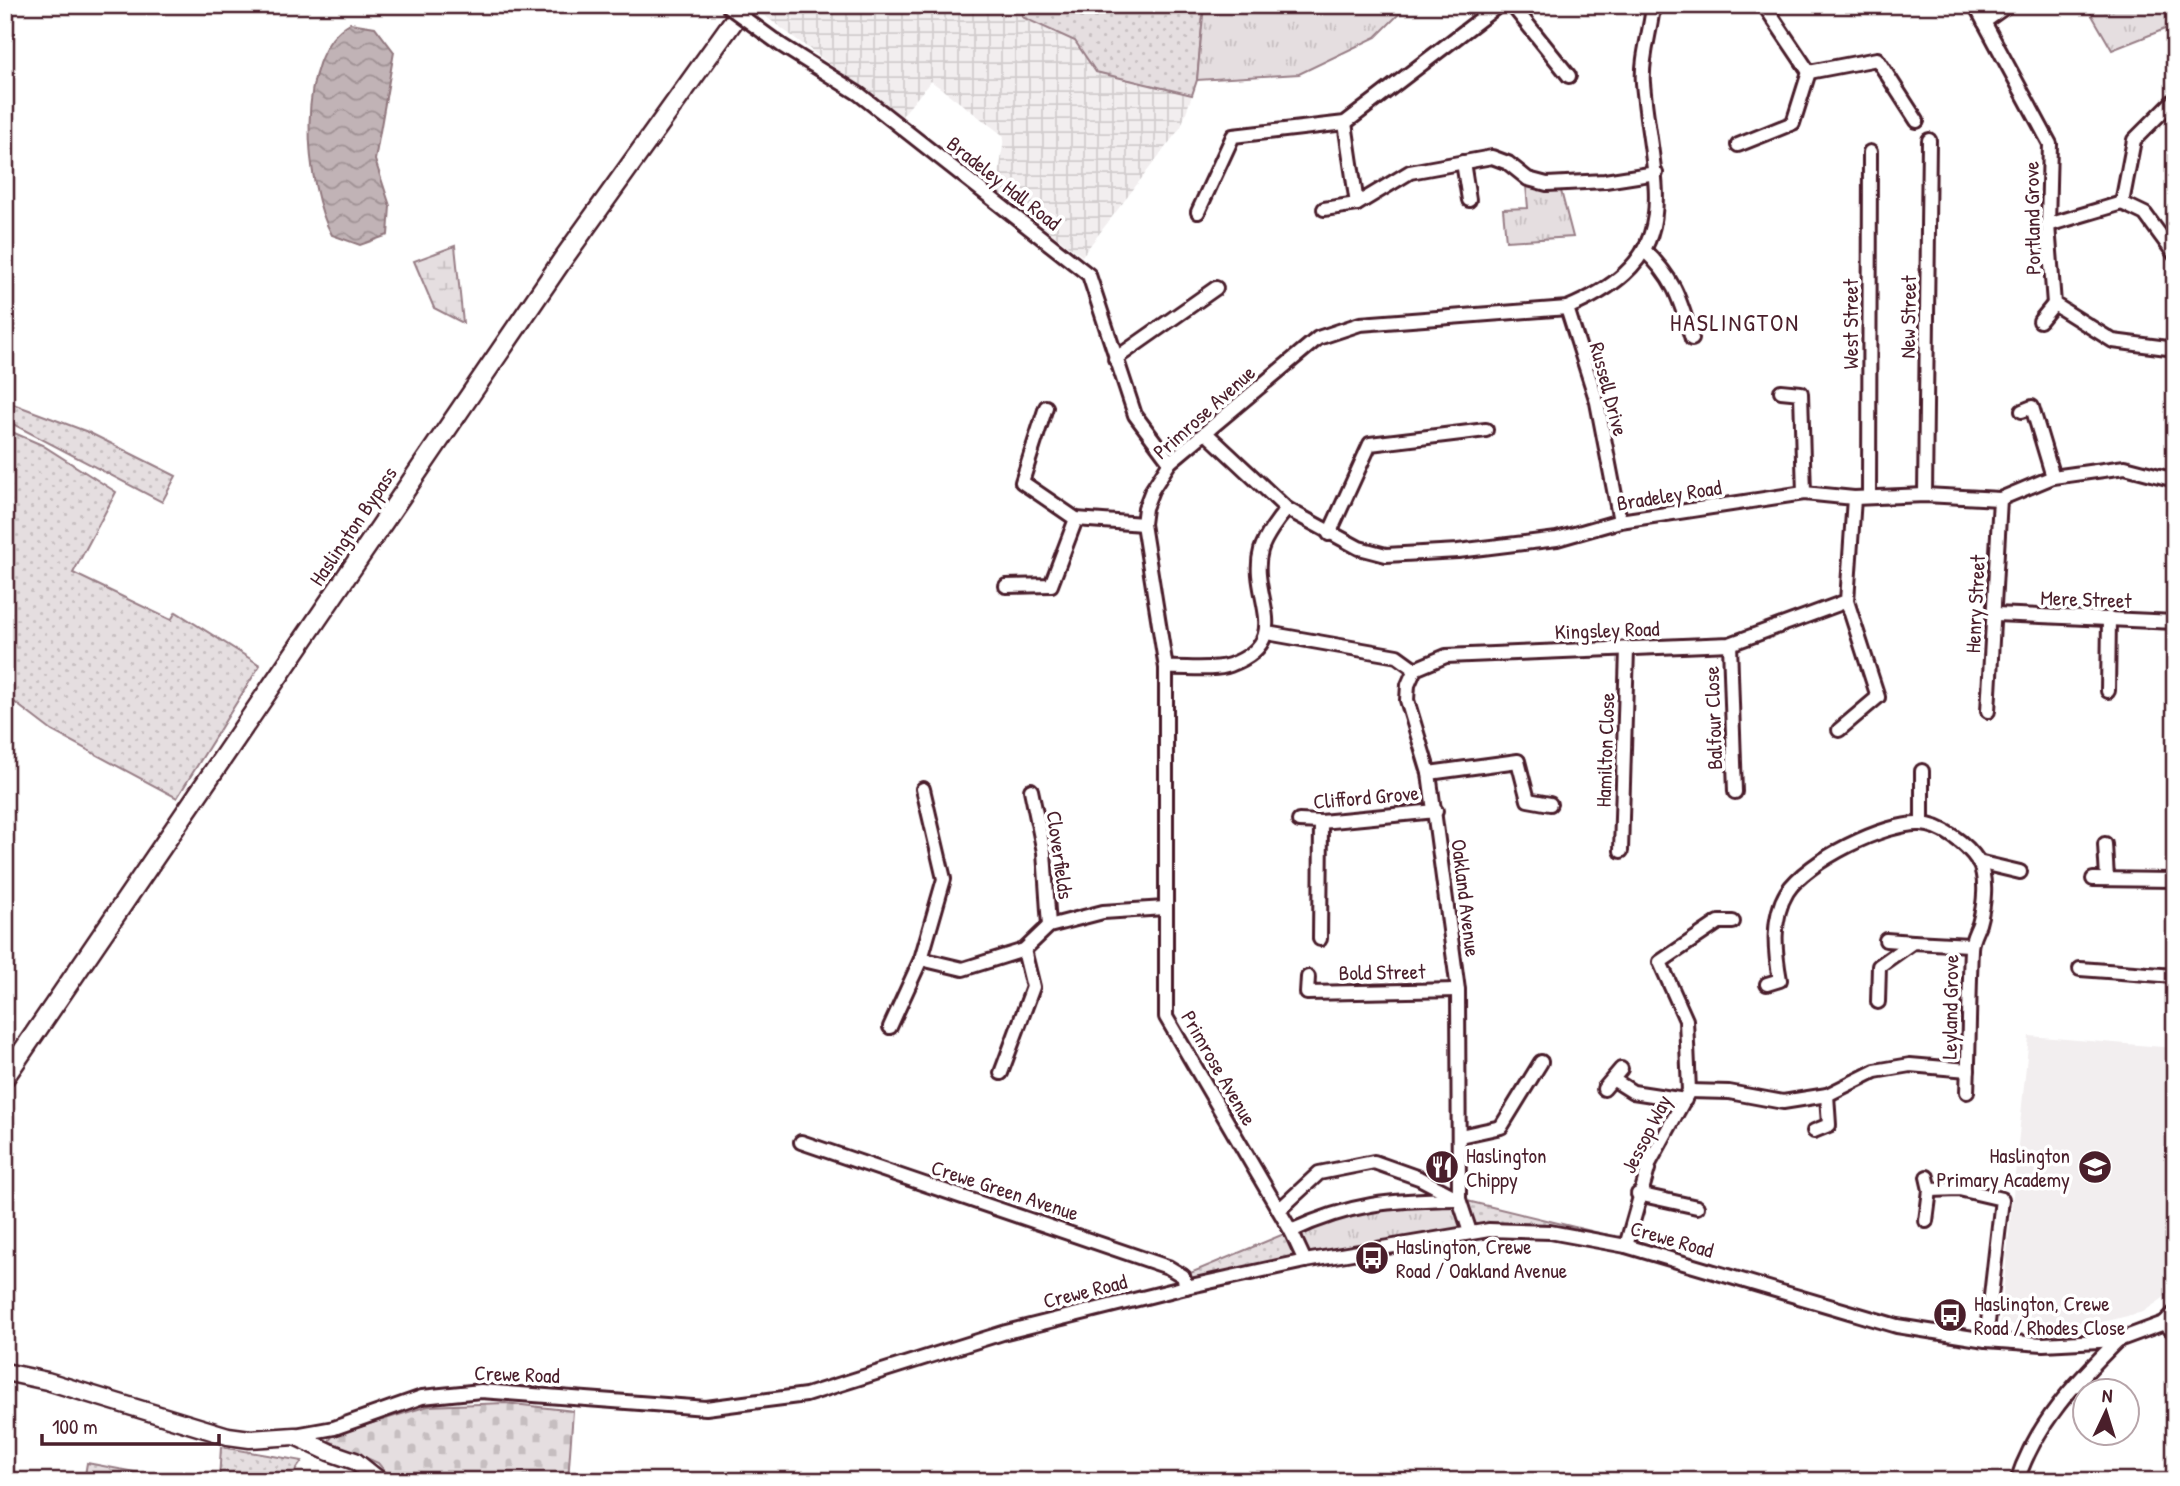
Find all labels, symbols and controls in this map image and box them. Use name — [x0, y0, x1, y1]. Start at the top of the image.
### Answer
street label: Bradeley Hall Road — [941, 129, 1067, 237]
street label: Portland Grove — [2017, 161, 2047, 275]
street label: New Street — [1893, 274, 1923, 359]
street label: West Street — [1836, 278, 1865, 369]
district label: HASLINGTON — [1670, 306, 1800, 338]
street label: Russell Drive — [1583, 339, 1635, 439]
street label: Primrose Avenue — [1147, 358, 1261, 466]
street label: Haslington Bypass — [302, 461, 404, 591]
street label: Bradeley Road — [1615, 472, 1723, 518]
street label: Henry Street — [1958, 553, 1992, 654]
street label: Mere Street — [2040, 583, 2133, 615]
street label: Kingsley Road — [1554, 614, 1660, 646]
street label: Balfour Close — [1697, 666, 1729, 770]
street label: Hamilton Close — [1589, 692, 1621, 808]
street label: Clifford Grove — [1312, 778, 1420, 816]
street label: Cloverfields — [1039, 809, 1081, 901]
street label: Oakland Avenue — [1444, 838, 1488, 958]
street label: Leyland Grove — [1935, 954, 1965, 1060]
street label: Bold Street — [1338, 957, 1426, 987]
street label: Primrose Avenue — [1174, 1005, 1264, 1131]
street label: Jessop Way — [1614, 1090, 1678, 1178]
place label: Haslington Chippy — [1466, 1141, 1546, 1194]
place label: Haslington Primary Academy — [1936, 1141, 2070, 1194]
restaurant icon: Haslington Chippy — [1423, 1148, 1461, 1186]
school or university icon: Haslington Primary Academy — [2076, 1148, 2114, 1186]
street label: Crewe Green Avenue — [928, 1153, 1082, 1227]
street label: Crewe Road — [1627, 1213, 1717, 1265]
place label: Haslington, Crewe Road / Oakland Avenue — [1396, 1232, 1567, 1285]
bus stop icon: Haslington, Crewe Road / Oakland Avenue — [1353, 1239, 1391, 1277]
street label: Crewe Road — [1040, 1267, 1130, 1315]
place label: Haslington, Crewe Road / Rhodes Close — [1974, 1289, 2125, 1342]
bus stop icon: Haslington, Crewe Road / Rhodes Close — [1931, 1296, 1969, 1334]
street label: Crewe Road — [474, 1358, 560, 1390]
north arrow — [2072, 1378, 2142, 1448]
text: N — [2101, 1382, 2113, 1408]
scale bar — [42, 1402, 219, 1446]
text: 100 m — [52, 1412, 98, 1441]

